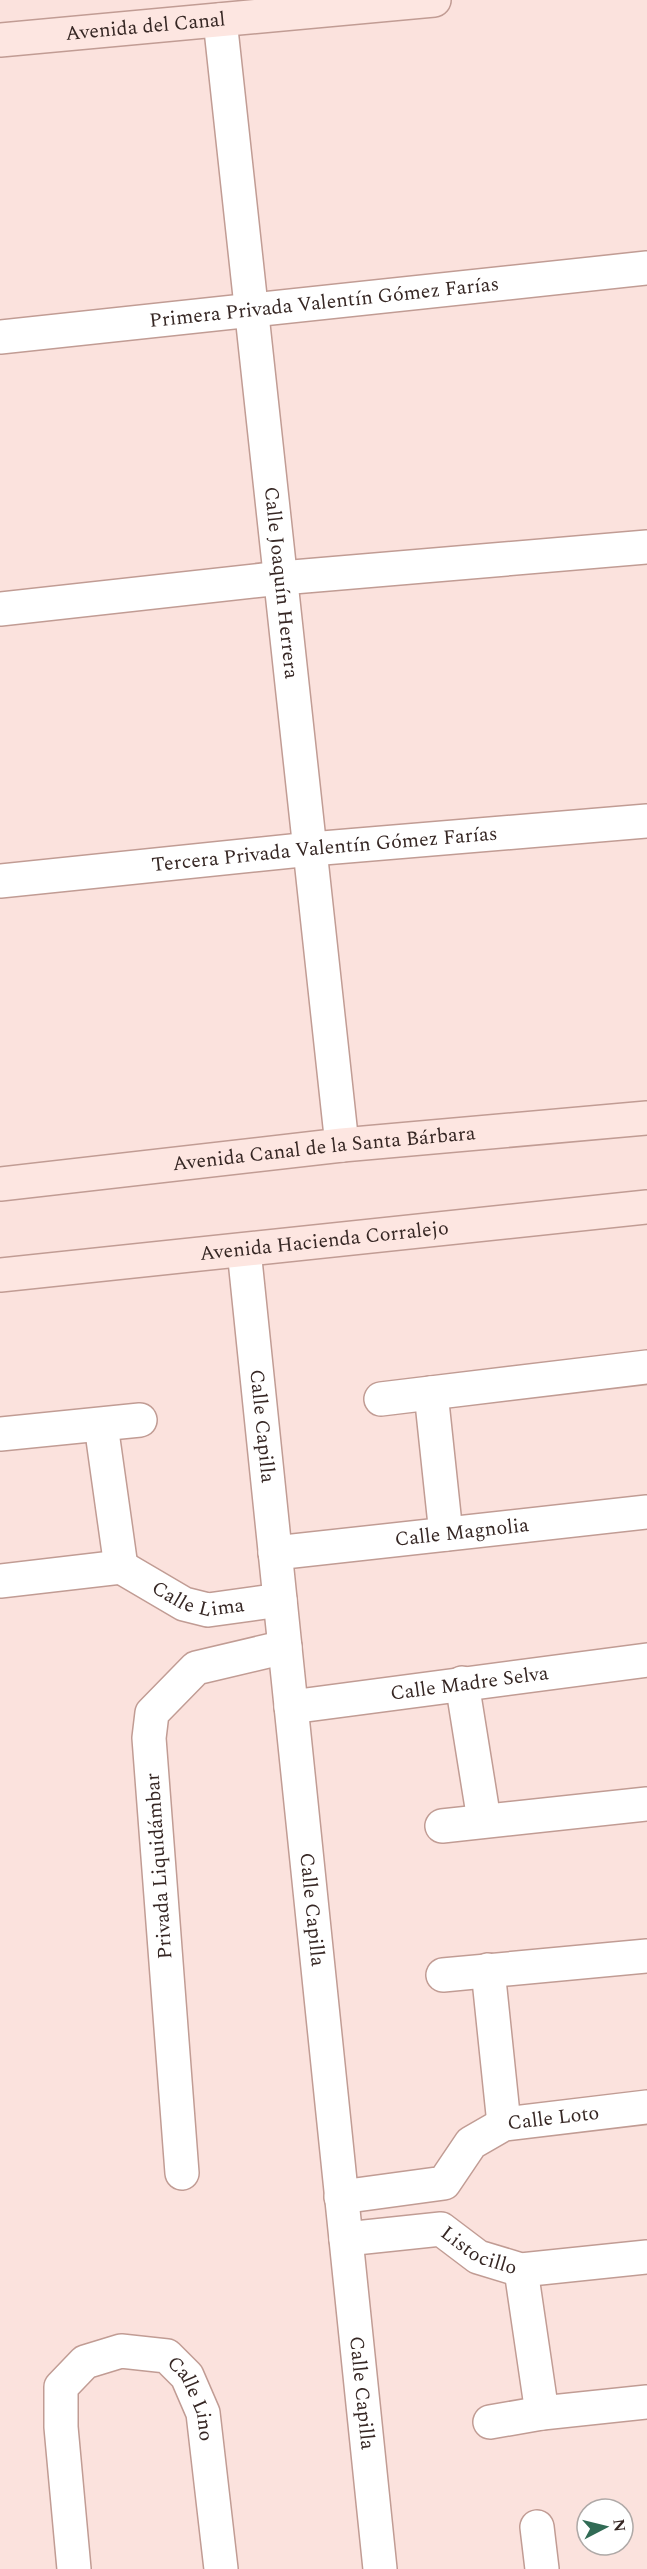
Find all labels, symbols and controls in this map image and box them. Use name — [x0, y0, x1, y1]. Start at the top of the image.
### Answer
street label: Avenida del Canal — [64, 4, 227, 49]
street label: Primera Privada Valentín Gómez Farías — [148, 269, 501, 336]
street label: Calle Joaquín Herrera — [256, 485, 306, 681]
street label: Tercera Privada Valentín Gómez Farías — [150, 819, 499, 880]
street label: Avenida Canal de la Santa Bárbara — [171, 1118, 477, 1179]
street label: Avenida Hacienda Corralejo — [198, 1213, 450, 1269]
street label: Calle Capilla — [241, 1368, 283, 1485]
street label: Calle Magnolia — [393, 1510, 531, 1555]
street label: Calle Lima — [146, 1573, 246, 1625]
street label: Calle Madre Selva — [388, 1658, 551, 1709]
street label: Privada Liquidámbar — [138, 1772, 180, 1960]
street label: Calle Capilla — [291, 1851, 333, 1968]
street label: Calle Loto — [506, 2098, 601, 2138]
street label: Listocillo — [434, 2219, 521, 2283]
street label: Calle Capilla — [341, 2335, 383, 2451]
street label: Calle Lino — [160, 2349, 221, 2443]
north arrow — [575, 2497, 635, 2557]
text: N — [606, 2517, 632, 2533]

